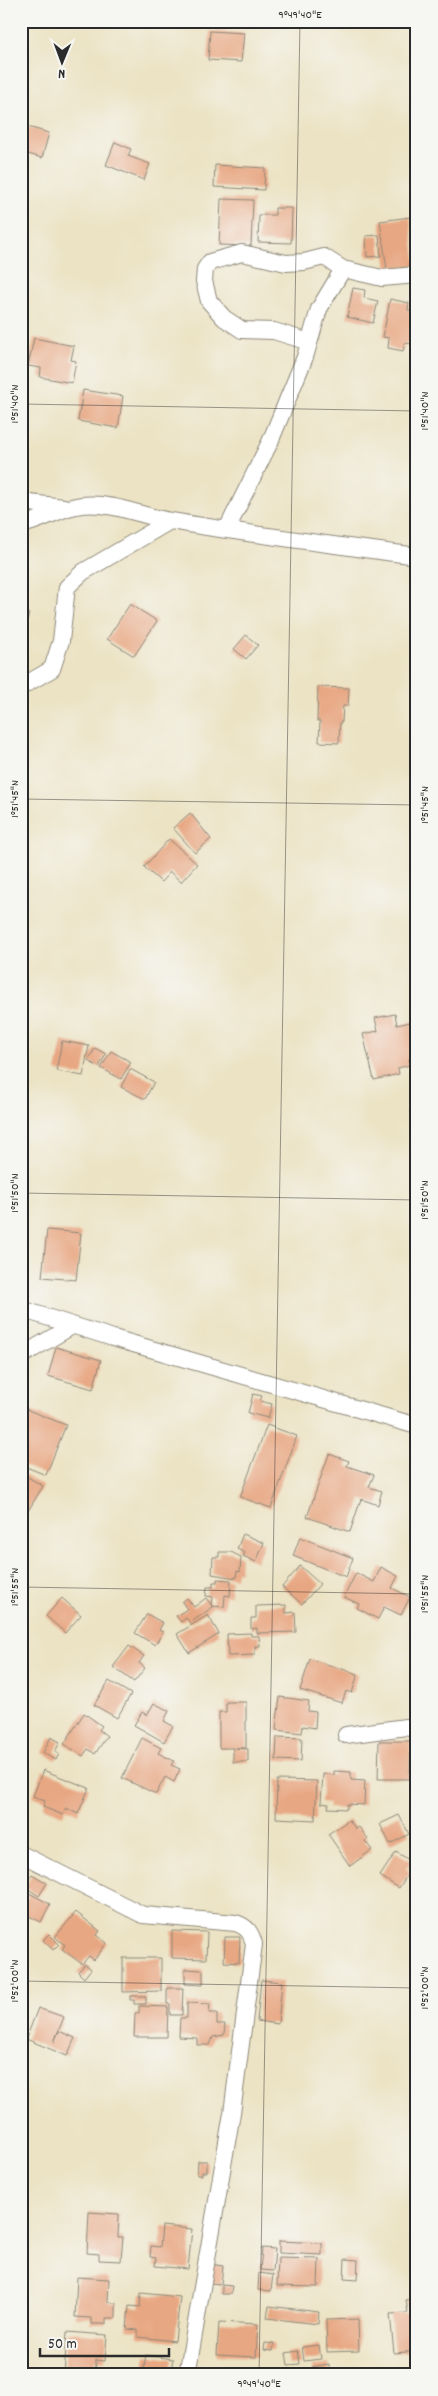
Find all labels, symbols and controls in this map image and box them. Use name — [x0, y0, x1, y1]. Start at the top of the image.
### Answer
text: 9°49'40"E — [278, 7, 322, 24]
north arrow — [38, 38, 88, 88]
text: N — [58, 63, 65, 83]
text: 1°51'40"N — [7, 385, 24, 423]
text: 1°51'40"N — [417, 392, 434, 430]
text: 1°51'45"N — [7, 780, 24, 818]
text: 1°51'45"N — [417, 786, 434, 824]
text: 1°51'50"N — [7, 1173, 24, 1213]
text: 1°51'50"N — [417, 1180, 434, 1220]
text: 1°51'55"N — [7, 1568, 24, 1606]
text: 1°51'55"N — [417, 1575, 434, 1613]
text: 1°52'00"N — [7, 1959, 24, 2002]
text: 1°52'00"N — [417, 1966, 434, 2009]
scale bar — [40, 2326, 169, 2358]
text: 50 m — [48, 2334, 77, 2356]
text: 9°49'40"E — [237, 2376, 281, 2393]

